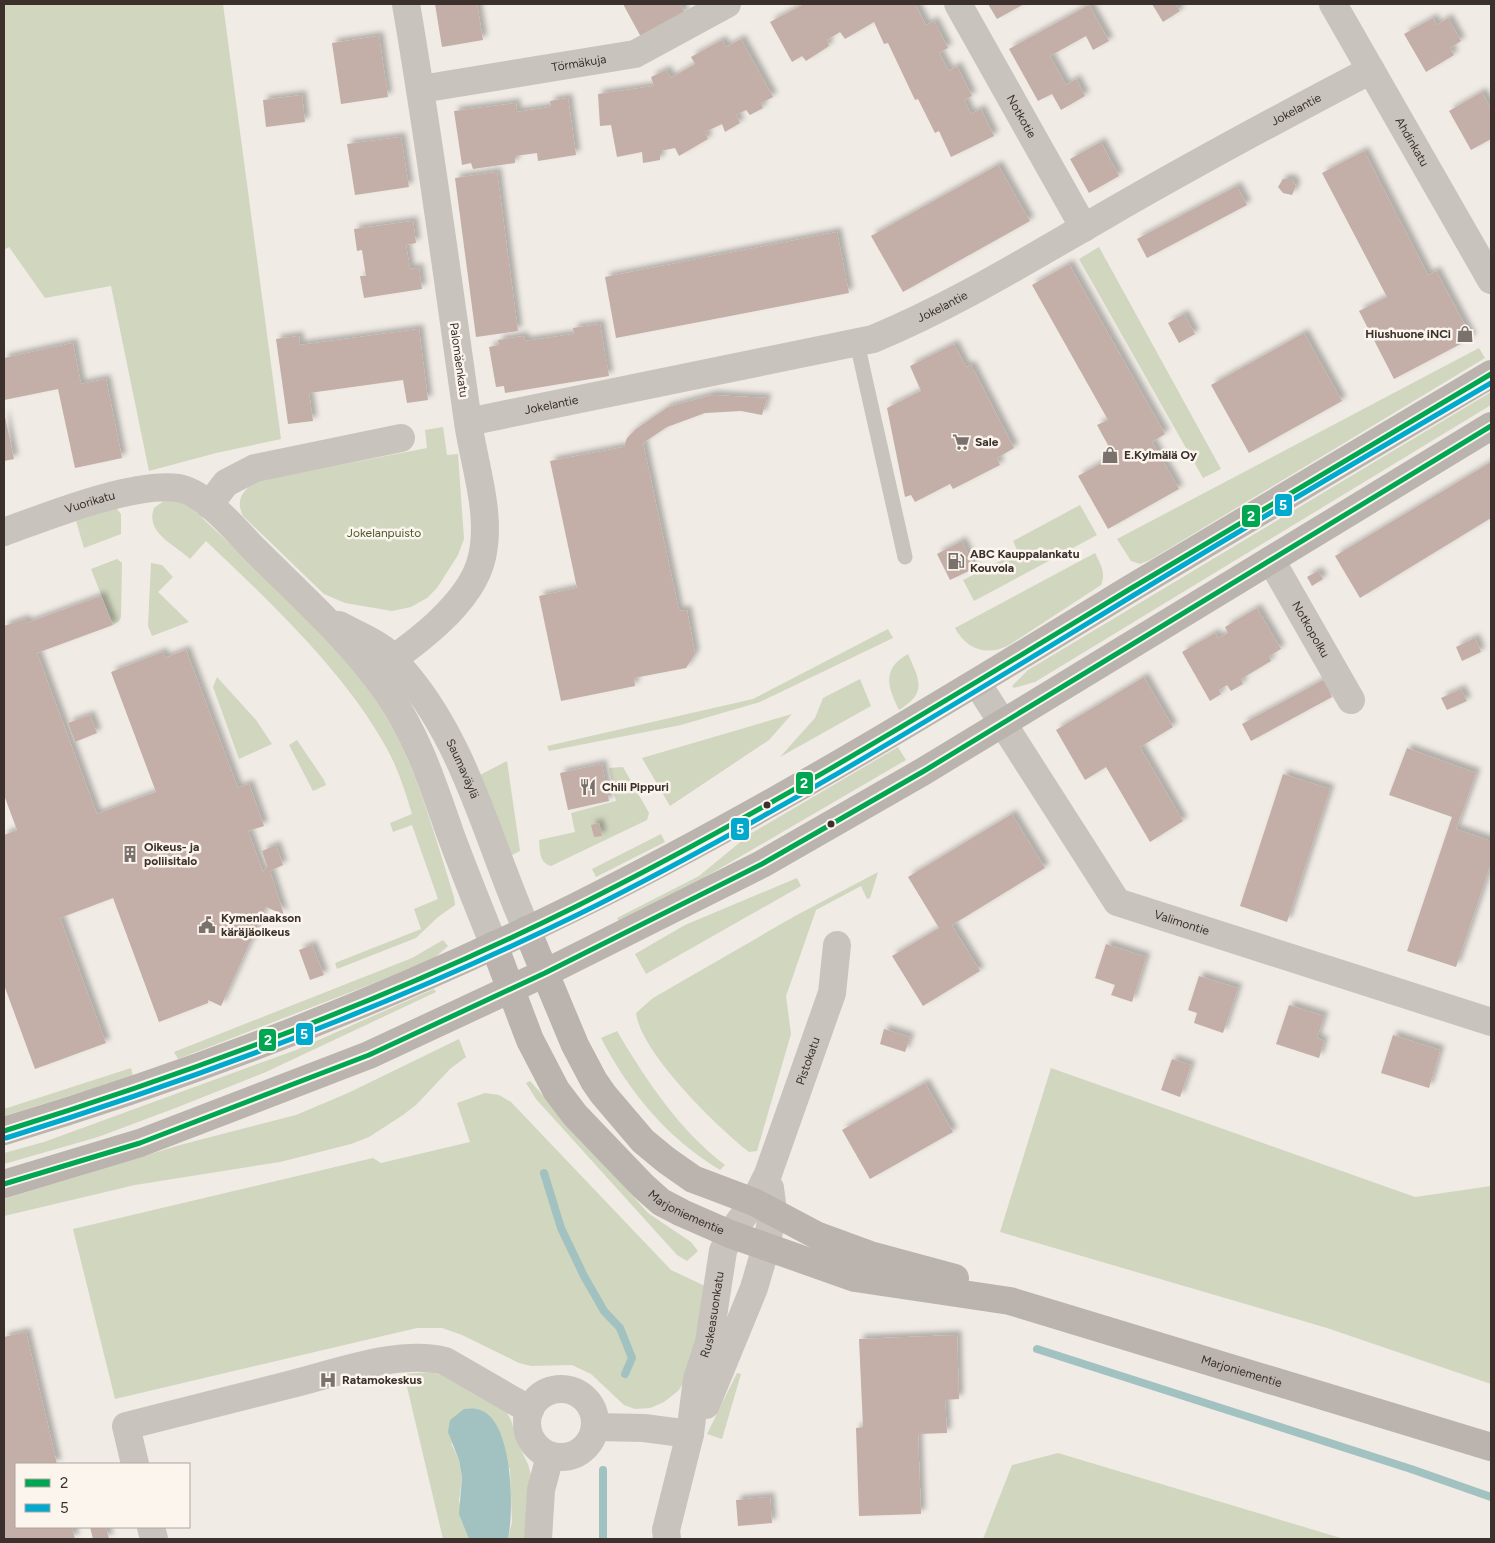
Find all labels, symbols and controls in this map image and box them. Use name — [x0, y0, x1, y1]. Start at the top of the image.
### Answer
street label: Törmäkuja — [551, 52, 607, 75]
street label: Jokelantie — [1269, 90, 1324, 129]
street label: Notkotie — [1004, 92, 1039, 141]
street label: Ahdinkatu — [1392, 115, 1432, 169]
street label: Jokelantie — [915, 288, 970, 325]
street label: Palomäenkatu — [447, 322, 471, 398]
shop icon: Hiushuone iNCi — [1455, 324, 1475, 344]
place label: Hiushuone iNCi — [1365, 327, 1451, 341]
street label: Jokelantie — [523, 392, 580, 417]
supermarket icon: Sale — [951, 432, 971, 452]
place label: Sale — [975, 435, 999, 449]
shop icon: E.Kylmälä Oy — [1100, 445, 1120, 465]
place label: E.Kylmälä Oy — [1124, 448, 1197, 462]
street label: Vuorikatu — [63, 488, 117, 516]
line badge: 5 — [1274, 493, 1293, 517]
text: 5 — [1279, 497, 1287, 514]
line badge: 2 — [1241, 504, 1261, 528]
text: 2 — [1247, 508, 1255, 525]
park label: Jokelanpuisto — [347, 526, 421, 540]
place label: ABC Kauppalankatu Kouvola — [970, 547, 1080, 575]
fuel station icon: ABC Kauppalankatu Kouvola — [946, 551, 966, 571]
street label: Notkopolku — [1289, 599, 1332, 660]
street label: Saumaväylä — [443, 737, 482, 801]
line badge: 2 — [795, 771, 814, 795]
text: 2 — [800, 775, 808, 792]
restaurant icon: Chili Pippuri — [578, 777, 598, 797]
place label: Chili Pippuri — [602, 780, 669, 794]
unlabelled marker — [762, 800, 772, 810]
line badge: 5 — [730, 817, 750, 841]
unlabelled marker — [826, 819, 836, 829]
text: 5 — [736, 821, 744, 838]
place label: Oikeus- ja poliisitalo — [144, 840, 199, 868]
building icon: Oikeus- ja poliisitalo — [120, 844, 140, 864]
street label: Valimontie — [1152, 907, 1212, 938]
place label: Kymenlaakson käräjäoikeus — [221, 911, 301, 939]
public building icon: Kymenlaakson käräjäoikeus — [197, 915, 217, 935]
line badge: 5 — [295, 1022, 314, 1046]
text: 5 — [300, 1026, 308, 1043]
line badge: 2 — [258, 1028, 277, 1052]
text: 2 — [264, 1032, 272, 1049]
street label: Pistokatu — [793, 1035, 823, 1087]
street label: Marjoniementie — [645, 1187, 727, 1238]
street label: Ruskeasuonkatu — [697, 1270, 727, 1359]
street label: Marjoniementie — [1199, 1352, 1284, 1390]
hospital icon: Ratamokeskus — [318, 1370, 338, 1390]
place label: Ratamokeskus — [342, 1373, 422, 1387]
legend — [15, 1463, 190, 1528]
text: 2 — [60, 1474, 68, 1492]
text: 5 — [60, 1499, 69, 1517]

